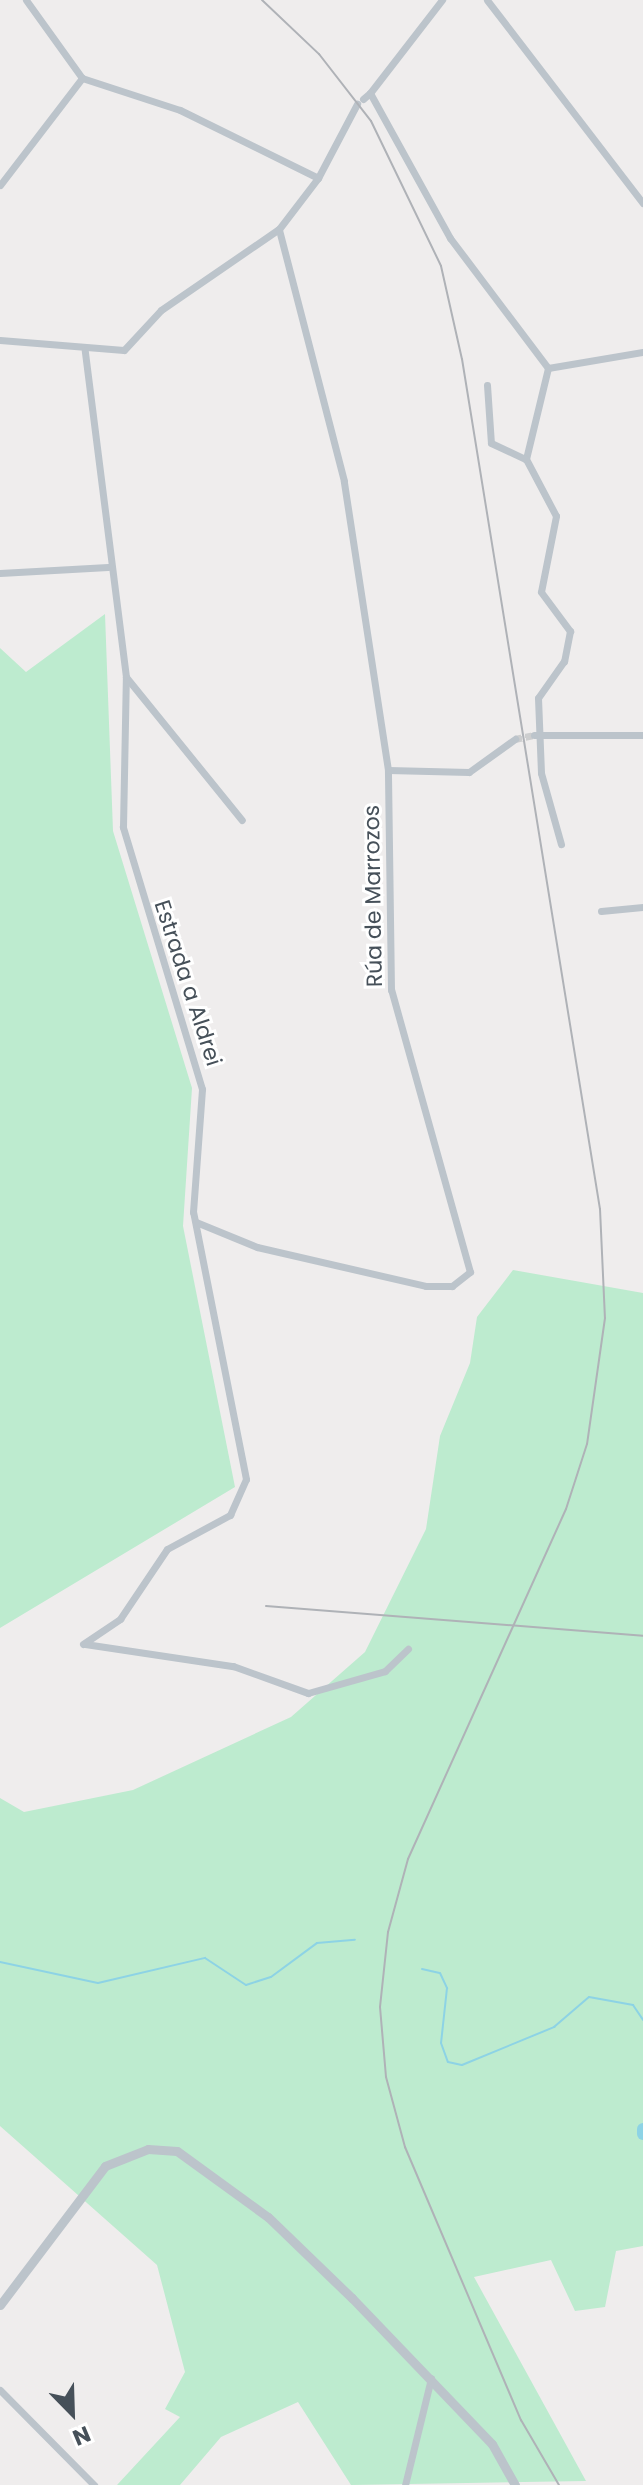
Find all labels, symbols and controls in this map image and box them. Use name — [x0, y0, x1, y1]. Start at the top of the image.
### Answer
street label: Rúa de Marrozos — [358, 805, 388, 987]
street label: Estrada a Aldrei — [149, 897, 227, 1069]
north arrow — [32, 2373, 112, 2453]
text: N — [68, 2418, 95, 2453]

